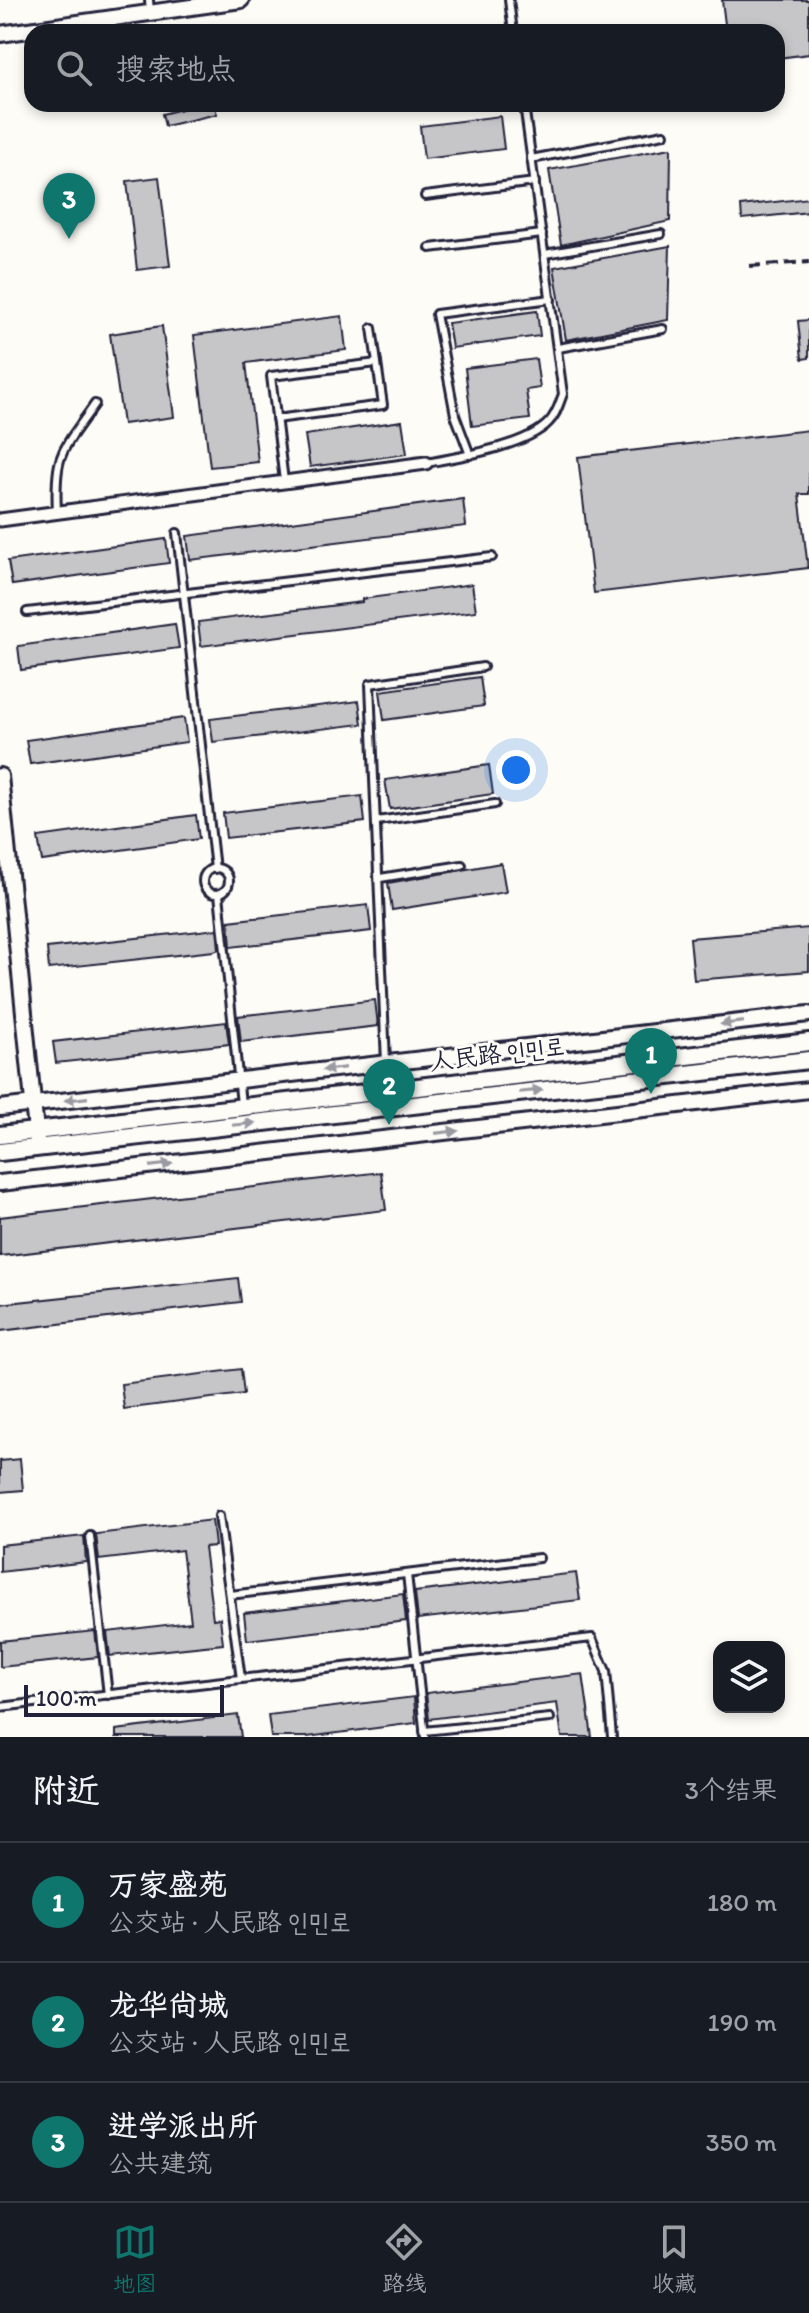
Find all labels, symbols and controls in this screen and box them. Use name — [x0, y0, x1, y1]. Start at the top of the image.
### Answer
search box — [24, 24, 785, 112]
icon: search — [52, 46, 96, 90]
text: 搜索地点 — [116, 50, 236, 87]
pin: 3 — [43, 173, 95, 239]
your location — [496, 750, 536, 790]
one-way arrow — [719, 1017, 744, 1030]
pin: 1 — [625, 1028, 677, 1094]
street label: 人民路 인민로 — [428, 1031, 566, 1076]
pin: 2 — [363, 1059, 415, 1125]
one-way arrow — [321, 1063, 346, 1076]
one-way arrow — [518, 1085, 543, 1098]
one-way arrow — [63, 1093, 88, 1106]
one-way arrow — [232, 1117, 257, 1130]
one-way arrow — [435, 1125, 460, 1138]
one-way arrow — [149, 1158, 174, 1171]
map controls — [713, 1641, 785, 1713]
button: layers — [713, 1641, 785, 1713]
scale bar — [24, 1681, 224, 1717]
text: 100 m — [36, 1685, 97, 1712]
text: 附近 — [32, 1770, 100, 1811]
text: 3个结果 — [685, 1774, 777, 1806]
text: 万家盛苑 — [108, 1866, 228, 1903]
text: 1 — [52, 1886, 64, 1918]
text: 180 m — [707, 1886, 777, 1918]
text: 公交站 · 人民路 인민로 — [108, 1906, 351, 1938]
text: 龙华尚城 — [108, 1986, 228, 2023]
text: 2 — [51, 2006, 65, 2038]
text: 190 m — [708, 2006, 777, 2038]
text: 公交站 · 人民路 인민로 — [108, 2026, 351, 2058]
text: 进学派出所 — [108, 2107, 258, 2144]
text: 3 — [51, 2126, 65, 2158]
text: 350 m — [705, 2126, 777, 2158]
text: 公共建筑 — [108, 2147, 212, 2179]
tab: 地图 — [113, 2220, 157, 2297]
tab: 路线 — [382, 2220, 426, 2297]
tab: 收藏 — [652, 2220, 696, 2297]

